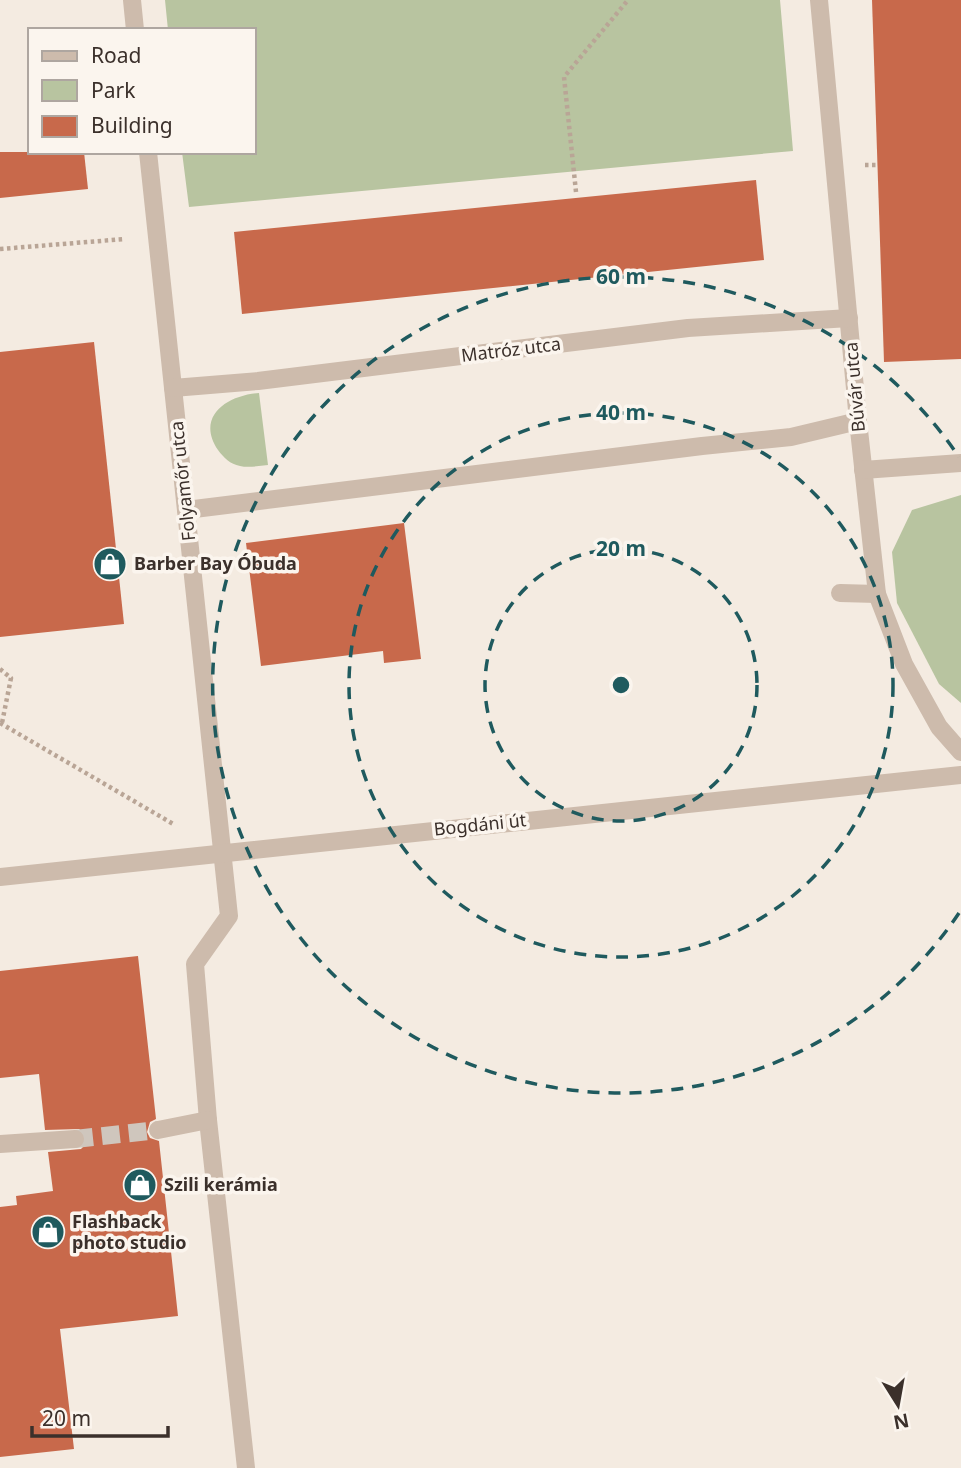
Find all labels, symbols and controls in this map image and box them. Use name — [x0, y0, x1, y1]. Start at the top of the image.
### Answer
legend — [28, 28, 256, 154]
text: Road — [91, 41, 141, 69]
text: Park — [91, 76, 136, 104]
text: Building — [91, 111, 173, 139]
text: 60 m — [596, 262, 646, 290]
street label: Matróz utca — [460, 331, 562, 367]
street label: Búvár utca — [838, 341, 870, 433]
text: 40 m — [596, 398, 646, 426]
street label: Folyamőr utca — [164, 420, 200, 542]
text: 20 m — [596, 534, 646, 562]
shop icon: Barber Bay Óbuda — [91, 545, 129, 583]
place label: Barber Bay Óbuda — [134, 551, 297, 575]
centre of rings — [609, 673, 633, 697]
street label: Bogdáni út — [432, 807, 528, 841]
shop icon: Szili kerámia — [121, 1166, 159, 1204]
place label: Szili kerámia — [164, 1172, 278, 1196]
place label: Flashback photo studio — [72, 1209, 187, 1254]
shop icon: Flashback photo studio — [29, 1213, 67, 1251]
north arrow — [863, 1370, 933, 1440]
scale bar — [32, 1394, 168, 1438]
text: 20 m — [42, 1404, 91, 1432]
text: N — [891, 1407, 911, 1436]

